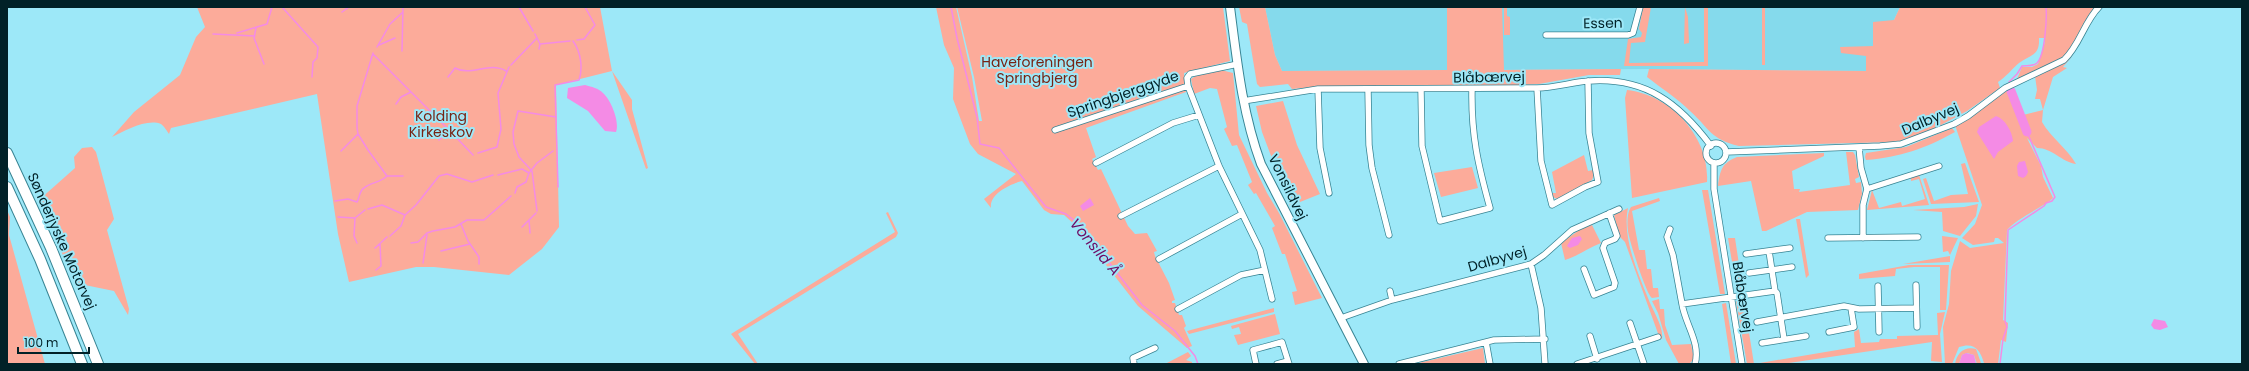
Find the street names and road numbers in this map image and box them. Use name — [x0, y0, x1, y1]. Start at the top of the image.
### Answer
street label: Essen — [1583, 13, 1623, 33]
street label: Springbjerggyde — [1065, 65, 1182, 122]
street label: Blåbærvej — [1453, 66, 1525, 88]
street label: Dalbyvej — [1898, 98, 1962, 140]
street label: Vonsildvej — [1263, 151, 1313, 223]
street label: Sønderjyske Motorvej — [23, 169, 101, 313]
street label: Dalbyvej — [1465, 241, 1529, 277]
street label: Blåbærvej — [1728, 260, 1758, 334]

